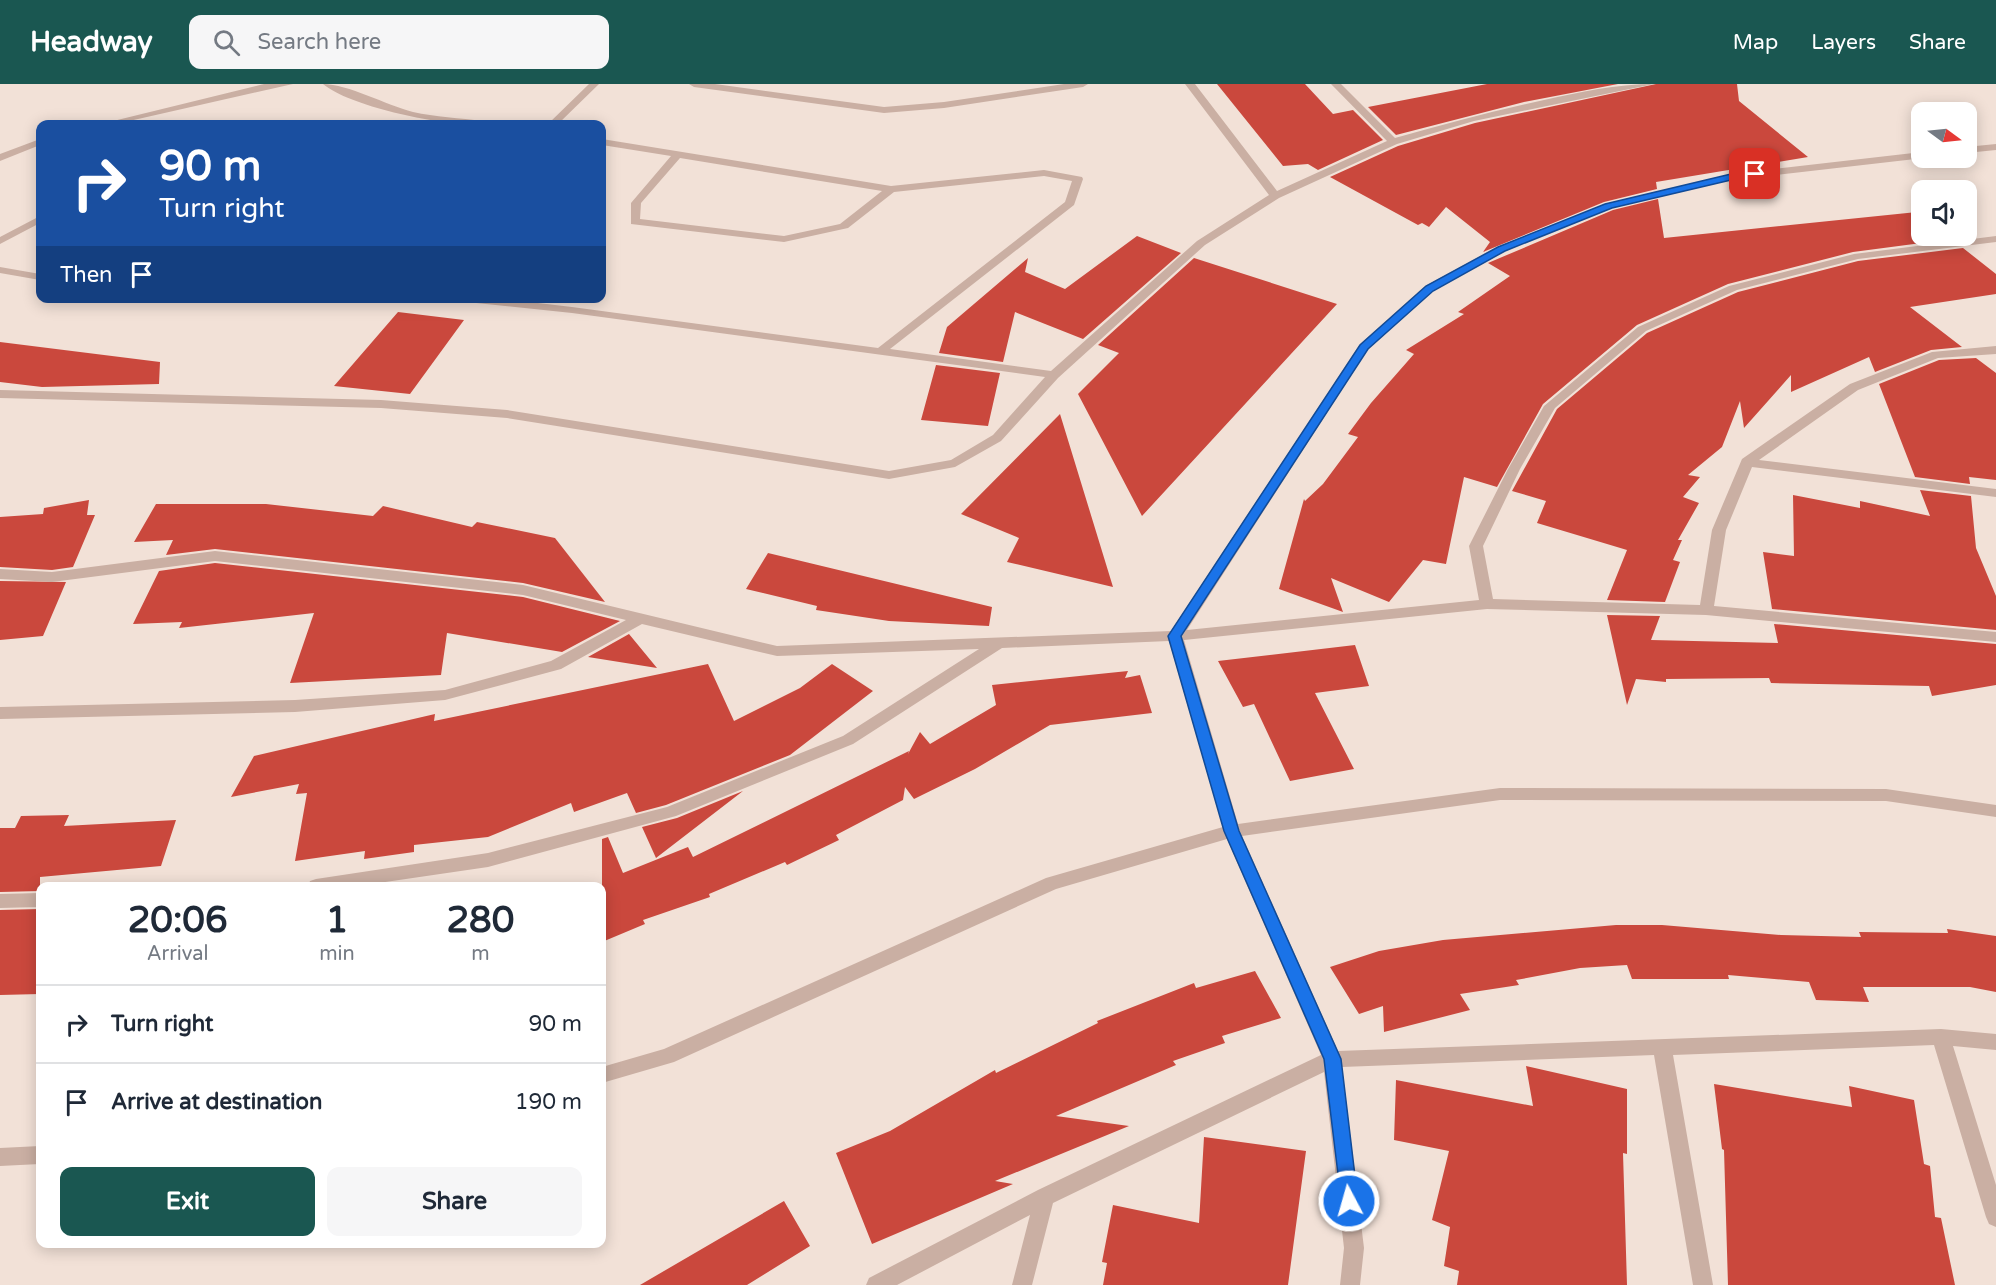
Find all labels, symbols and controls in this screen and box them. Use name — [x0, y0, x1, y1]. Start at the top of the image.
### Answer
search box — [189, 15, 609, 69]
text: Headway — [30, 25, 153, 59]
icon: search — [210, 26, 243, 59]
text: Search here — [258, 29, 381, 55]
text: Map — [1733, 30, 1778, 55]
text: Layers — [1811, 30, 1876, 55]
text: Share — [1909, 30, 1966, 55]
north arrow — [1911, 102, 1977, 168]
map controls — [1911, 102, 1977, 246]
text: 90 m — [159, 141, 261, 192]
icon: right — [60, 144, 138, 222]
pin — [1729, 148, 1780, 199]
icon: arrive — [1738, 157, 1771, 190]
button: sound — [1911, 180, 1977, 246]
text: Turn right — [159, 192, 285, 225]
icon: arrive — [125, 258, 158, 291]
text: Then — [60, 262, 113, 288]
text: 20:06 — [128, 899, 228, 942]
text: 1 — [326, 899, 348, 942]
text: 280 — [446, 899, 514, 942]
text: Arrival — [147, 942, 209, 966]
text: min — [319, 942, 355, 966]
text: m — [471, 942, 490, 966]
icon: right — [60, 1008, 93, 1041]
text: Turn right — [111, 1011, 213, 1037]
text: 90 m — [528, 1011, 582, 1037]
icon: arrive — [60, 1086, 93, 1119]
text: Arrive at destination — [111, 1089, 322, 1115]
text: 190 m — [515, 1089, 582, 1115]
button: Exit — [60, 1167, 315, 1236]
button: Share — [327, 1167, 582, 1236]
position arrow — [1317, 1169, 1381, 1233]

